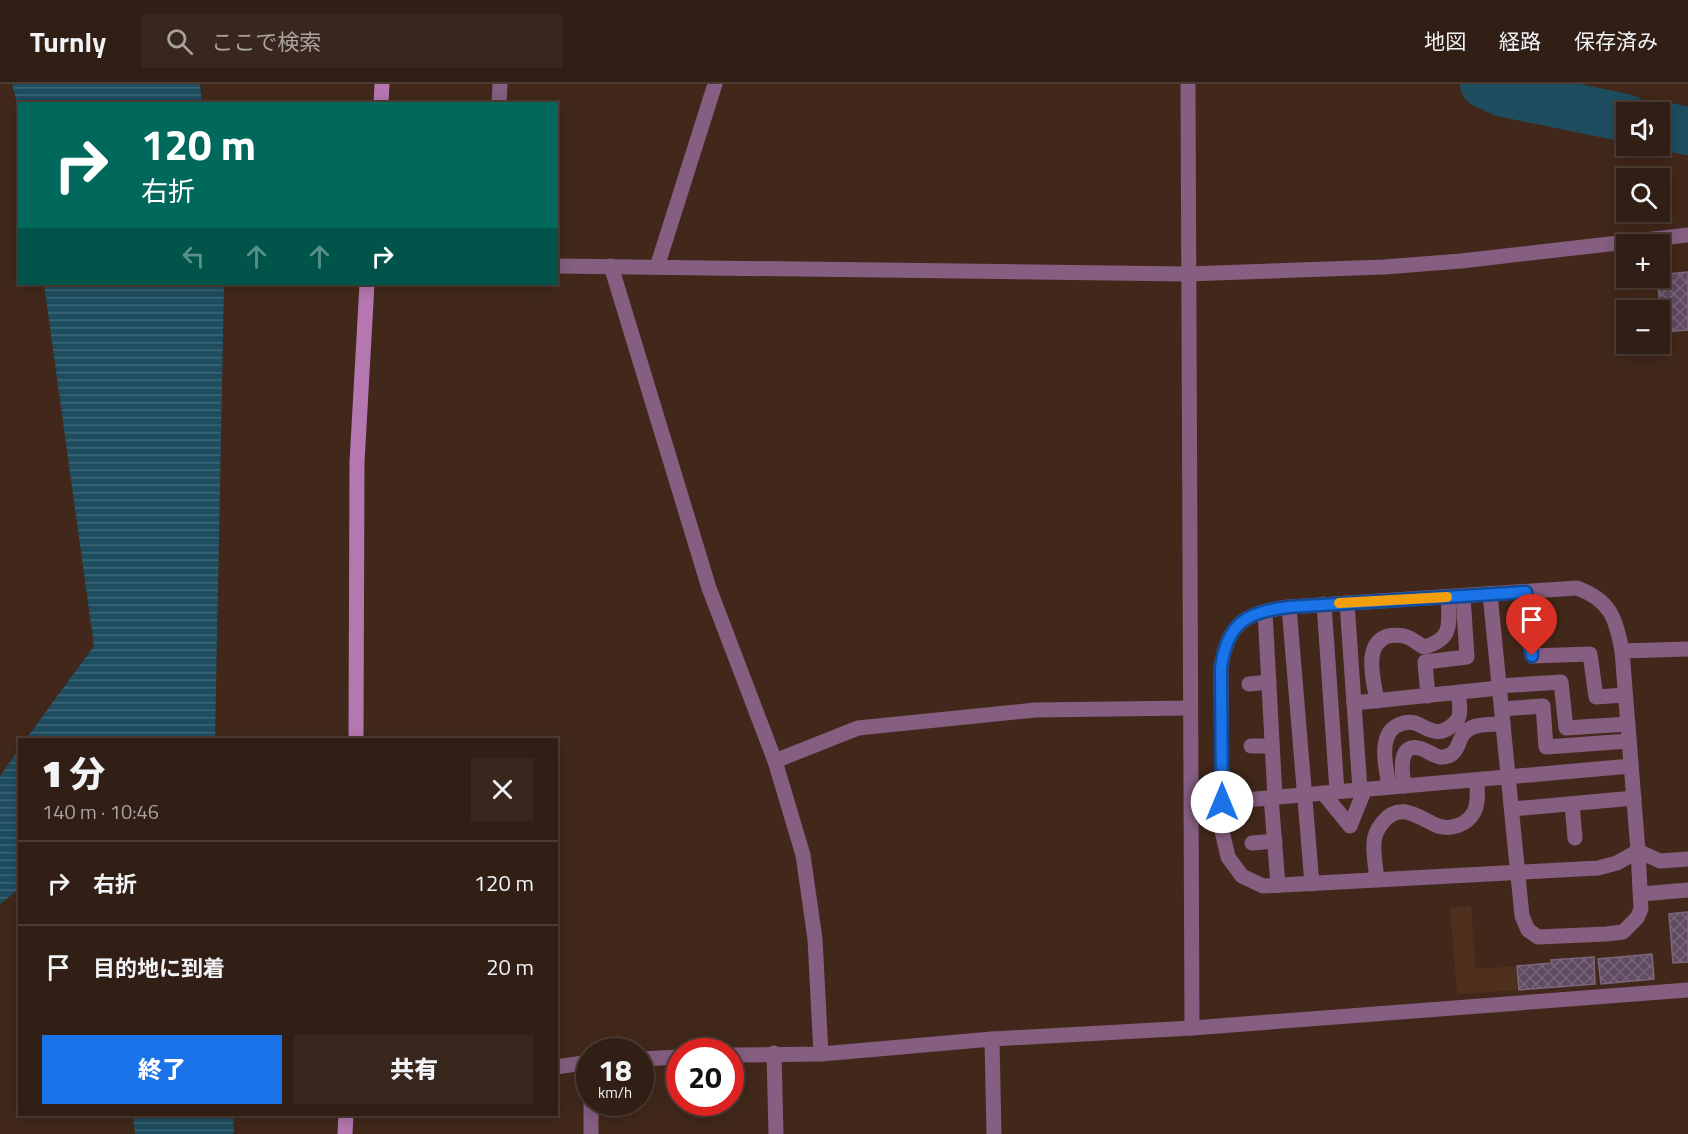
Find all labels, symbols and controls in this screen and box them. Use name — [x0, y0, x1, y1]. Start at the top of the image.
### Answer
search box — [142, 14, 562, 68]
text: Turnly — [30, 20, 106, 63]
icon: search — [163, 25, 196, 58]
text: ここで検索 — [211, 25, 321, 59]
text: 地図 — [1424, 25, 1466, 57]
text: 経路 — [1499, 25, 1541, 57]
text: 保存済み — [1574, 25, 1658, 57]
map controls — [1616, 102, 1670, 354]
button: sound — [1616, 102, 1670, 156]
text: 120 m — [141, 112, 256, 176]
icon: right — [42, 126, 120, 204]
button: search — [1616, 168, 1670, 222]
text: 右折 — [141, 170, 195, 211]
button: + — [1616, 234, 1670, 288]
icon: left — [177, 240, 210, 273]
icon: ahead — [240, 240, 273, 273]
icon: ahead — [303, 240, 336, 273]
icon: right — [366, 240, 399, 273]
button: − — [1616, 300, 1670, 354]
pin — [1506, 594, 1557, 656]
icon: arrive — [1515, 603, 1548, 636]
text: 1 分 — [42, 746, 106, 801]
button: close — [471, 758, 534, 821]
position arrow — [1190, 770, 1254, 834]
text: 140 m · 10:46 — [42, 796, 159, 827]
text: 120 m — [474, 866, 534, 900]
icon: right — [42, 867, 75, 900]
text: 右折 — [93, 867, 137, 901]
text: 20 m — [486, 950, 534, 984]
icon: arrive — [42, 951, 75, 984]
text: 目的地に到着 — [93, 951, 225, 985]
button: 終了 — [42, 1035, 282, 1104]
button: 共有 — [294, 1035, 534, 1104]
speed limit sign: 20 — [666, 1038, 744, 1116]
text: 18 — [598, 1047, 632, 1093]
text: km/h — [598, 1081, 632, 1104]

